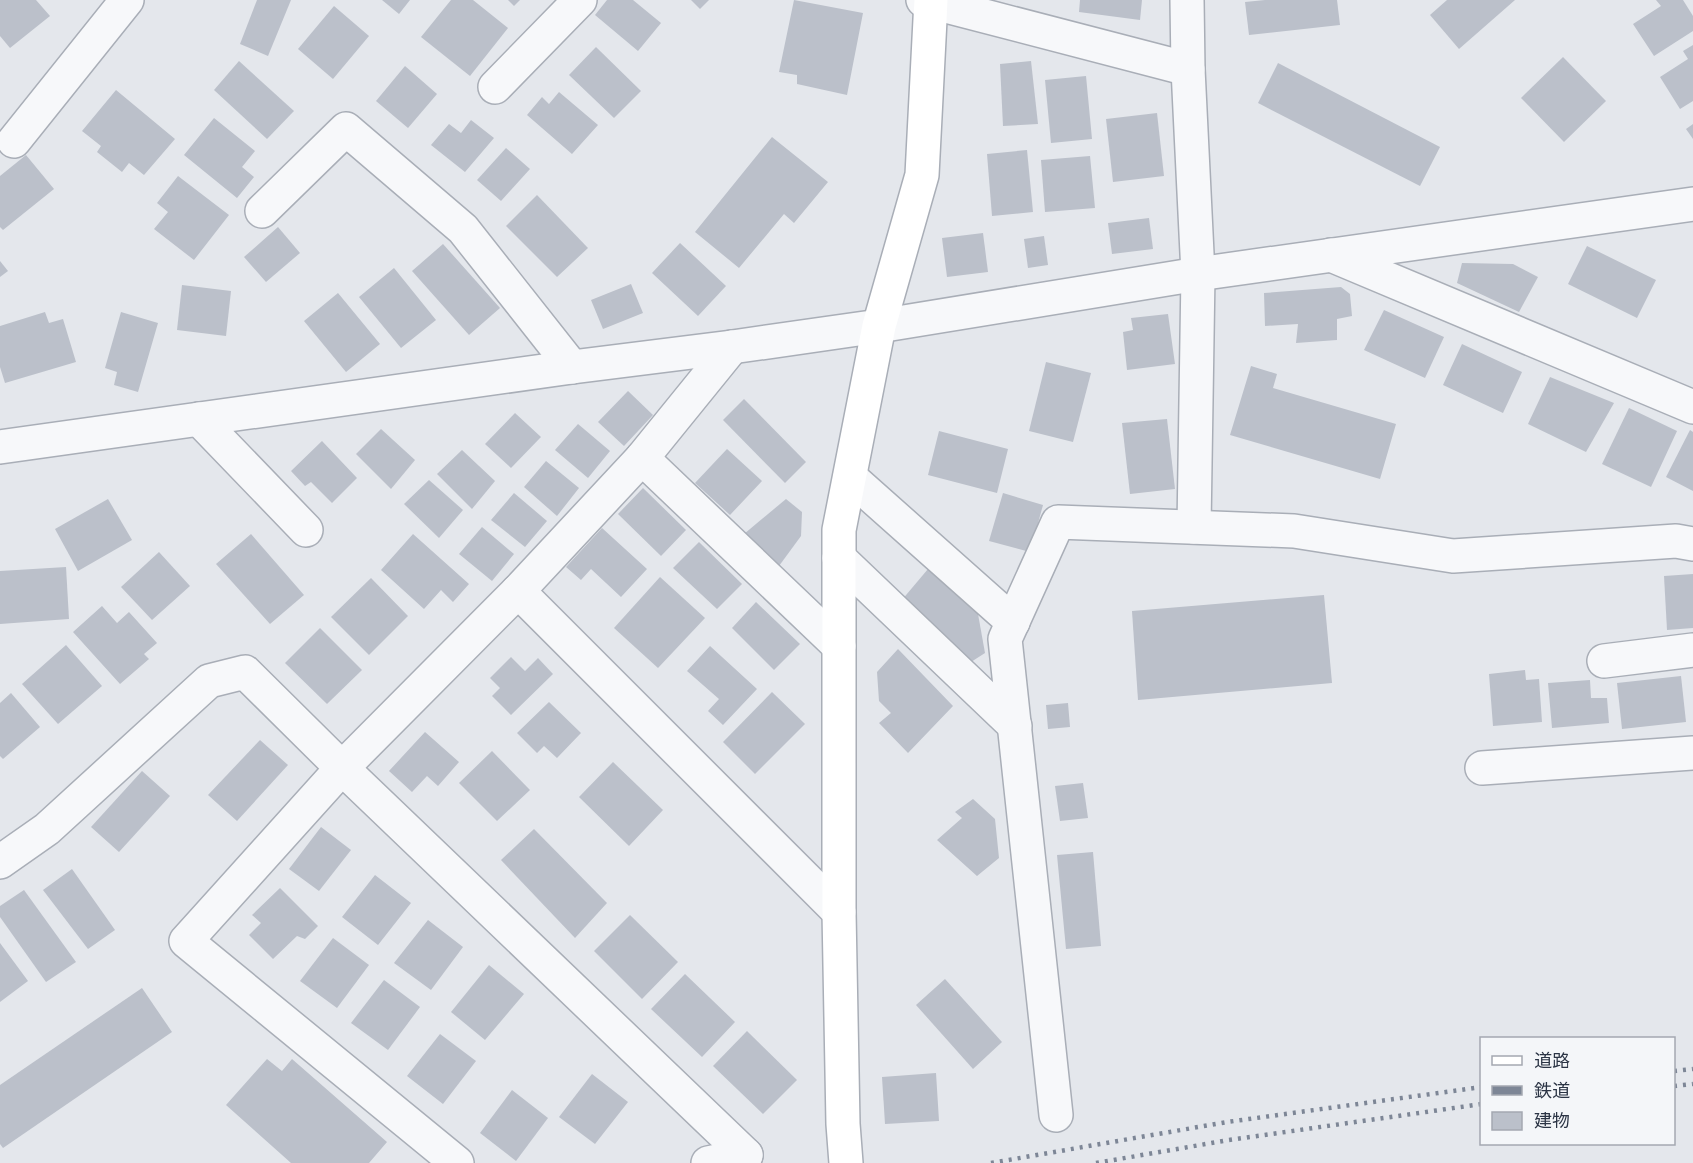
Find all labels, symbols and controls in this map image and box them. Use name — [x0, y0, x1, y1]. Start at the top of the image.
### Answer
legend — [1480, 1037, 1675, 1145]
text: 道路 — [1534, 1048, 1570, 1072]
text: 鉄道 — [1534, 1078, 1570, 1102]
text: 建物 — [1534, 1108, 1570, 1132]

